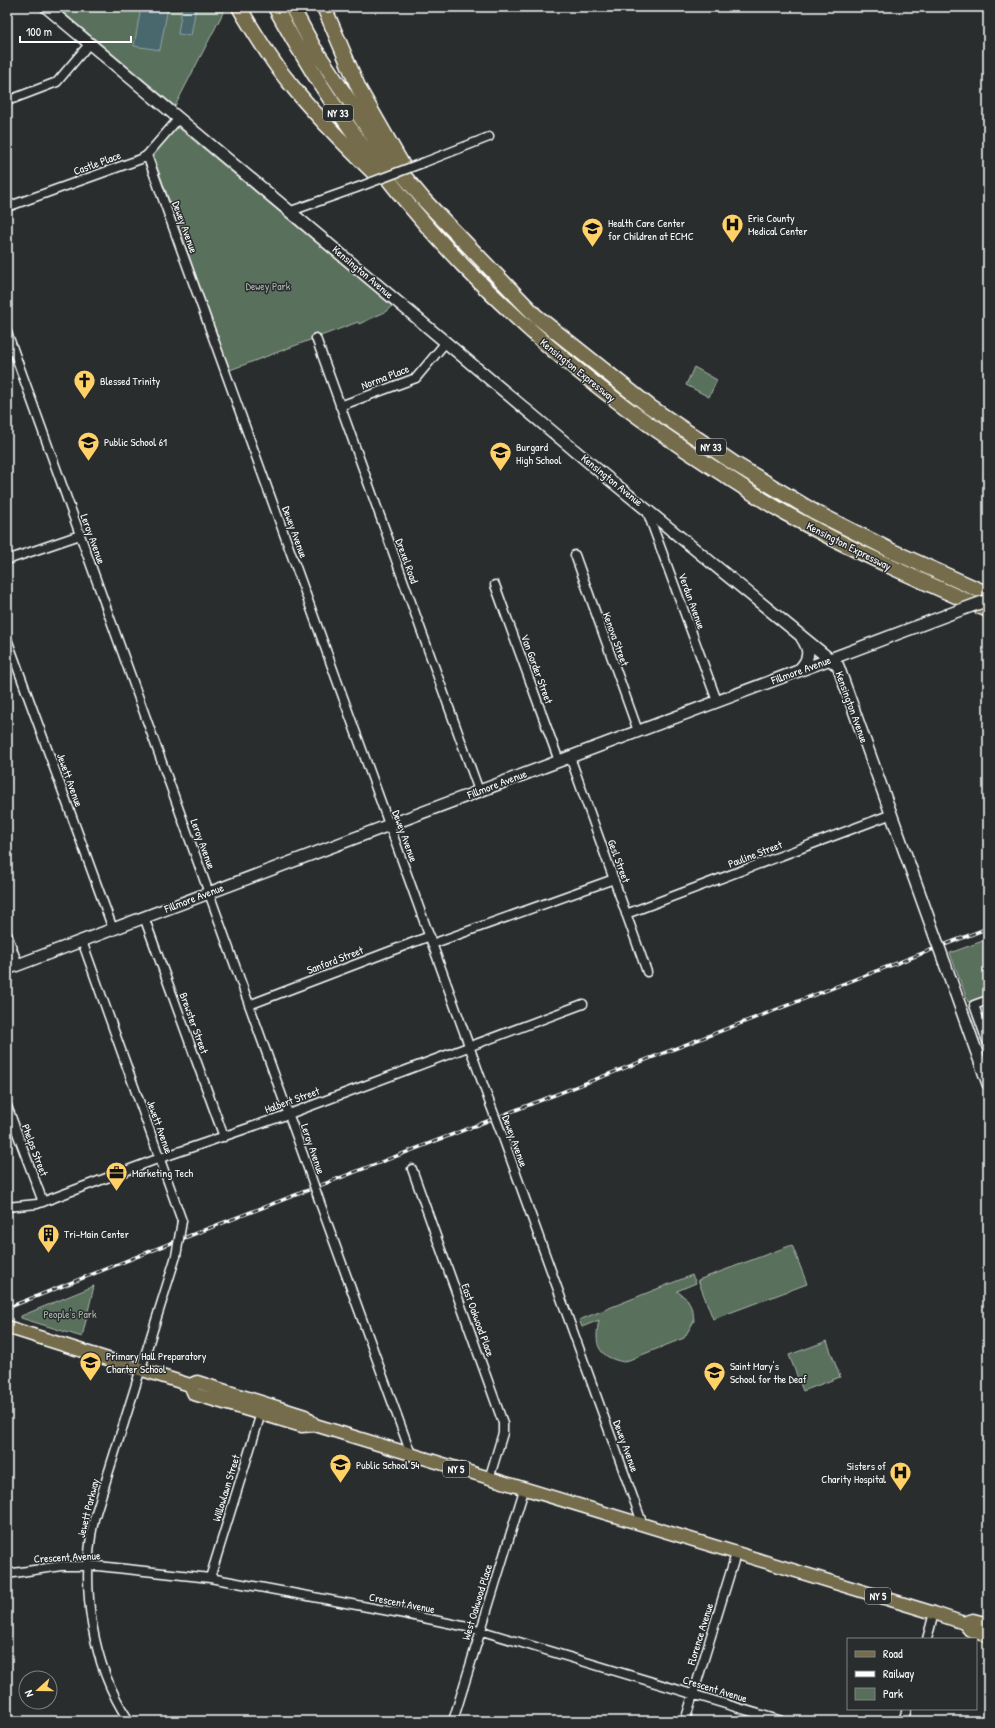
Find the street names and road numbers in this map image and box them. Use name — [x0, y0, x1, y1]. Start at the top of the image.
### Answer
road number: NY 33 — [323, 105, 353, 121]
street label: Castle Place — [71, 148, 123, 178]
street label: Dewey Avenue — [169, 199, 201, 255]
street label: Kensington Avenue — [330, 242, 397, 302]
street label: Kensington Expressway — [537, 335, 619, 405]
street label: Norma Place — [359, 361, 411, 392]
road number: NY 33 — [696, 439, 726, 455]
street label: Kensington Avenue — [578, 451, 646, 510]
street label: Dewey Avenue — [279, 504, 311, 560]
street label: Leroy Avenue — [77, 512, 109, 567]
street label: Kensington Expressway — [804, 519, 894, 574]
street label: Drexel Road — [392, 537, 422, 586]
street label: Verdun Avenue — [675, 571, 709, 632]
street label: Kenova Street — [600, 610, 632, 668]
street label: Van Gorder Street — [518, 632, 556, 706]
street label: Fillmore Avenue — [768, 653, 833, 688]
street label: Kensington Avenue — [833, 669, 872, 745]
street label: Jewett Avenue — [54, 751, 86, 809]
street label: Fillmore Avenue — [464, 766, 529, 802]
street label: Dewey Avenue — [389, 808, 421, 864]
street label: Leroy Avenue — [187, 817, 219, 872]
street label: Gesl Street — [605, 837, 633, 885]
street label: Pauline Street — [726, 837, 784, 871]
street label: Fillmore Avenue — [161, 880, 226, 916]
street label: Sanford Street — [305, 943, 365, 977]
street label: Brewster Street — [176, 991, 212, 1056]
street label: Halbert Street — [263, 1084, 322, 1116]
street label: Jewett Avenue — [144, 1098, 176, 1156]
street label: Dewey Avenue — [499, 1113, 531, 1169]
street label: Phelps Street — [19, 1122, 51, 1178]
street label: Leroy Avenue — [298, 1122, 328, 1177]
street label: East Oakwood Place — [458, 1282, 498, 1359]
street label: Dewey Avenue — [610, 1418, 642, 1474]
street label: Willowlawn Street — [209, 1453, 243, 1523]
road number: NY 5 — [443, 1461, 469, 1477]
street label: Jewett Parkway — [74, 1477, 102, 1539]
street label: Crescent Avenue — [33, 1548, 101, 1566]
street label: West Oakwood Place — [459, 1562, 495, 1642]
road number: NY 5 — [865, 1588, 891, 1604]
street label: Crescent Avenue — [368, 1590, 437, 1616]
street label: Florence Avenue — [684, 1601, 716, 1668]
street label: Crescent Avenue — [681, 1673, 750, 1706]

